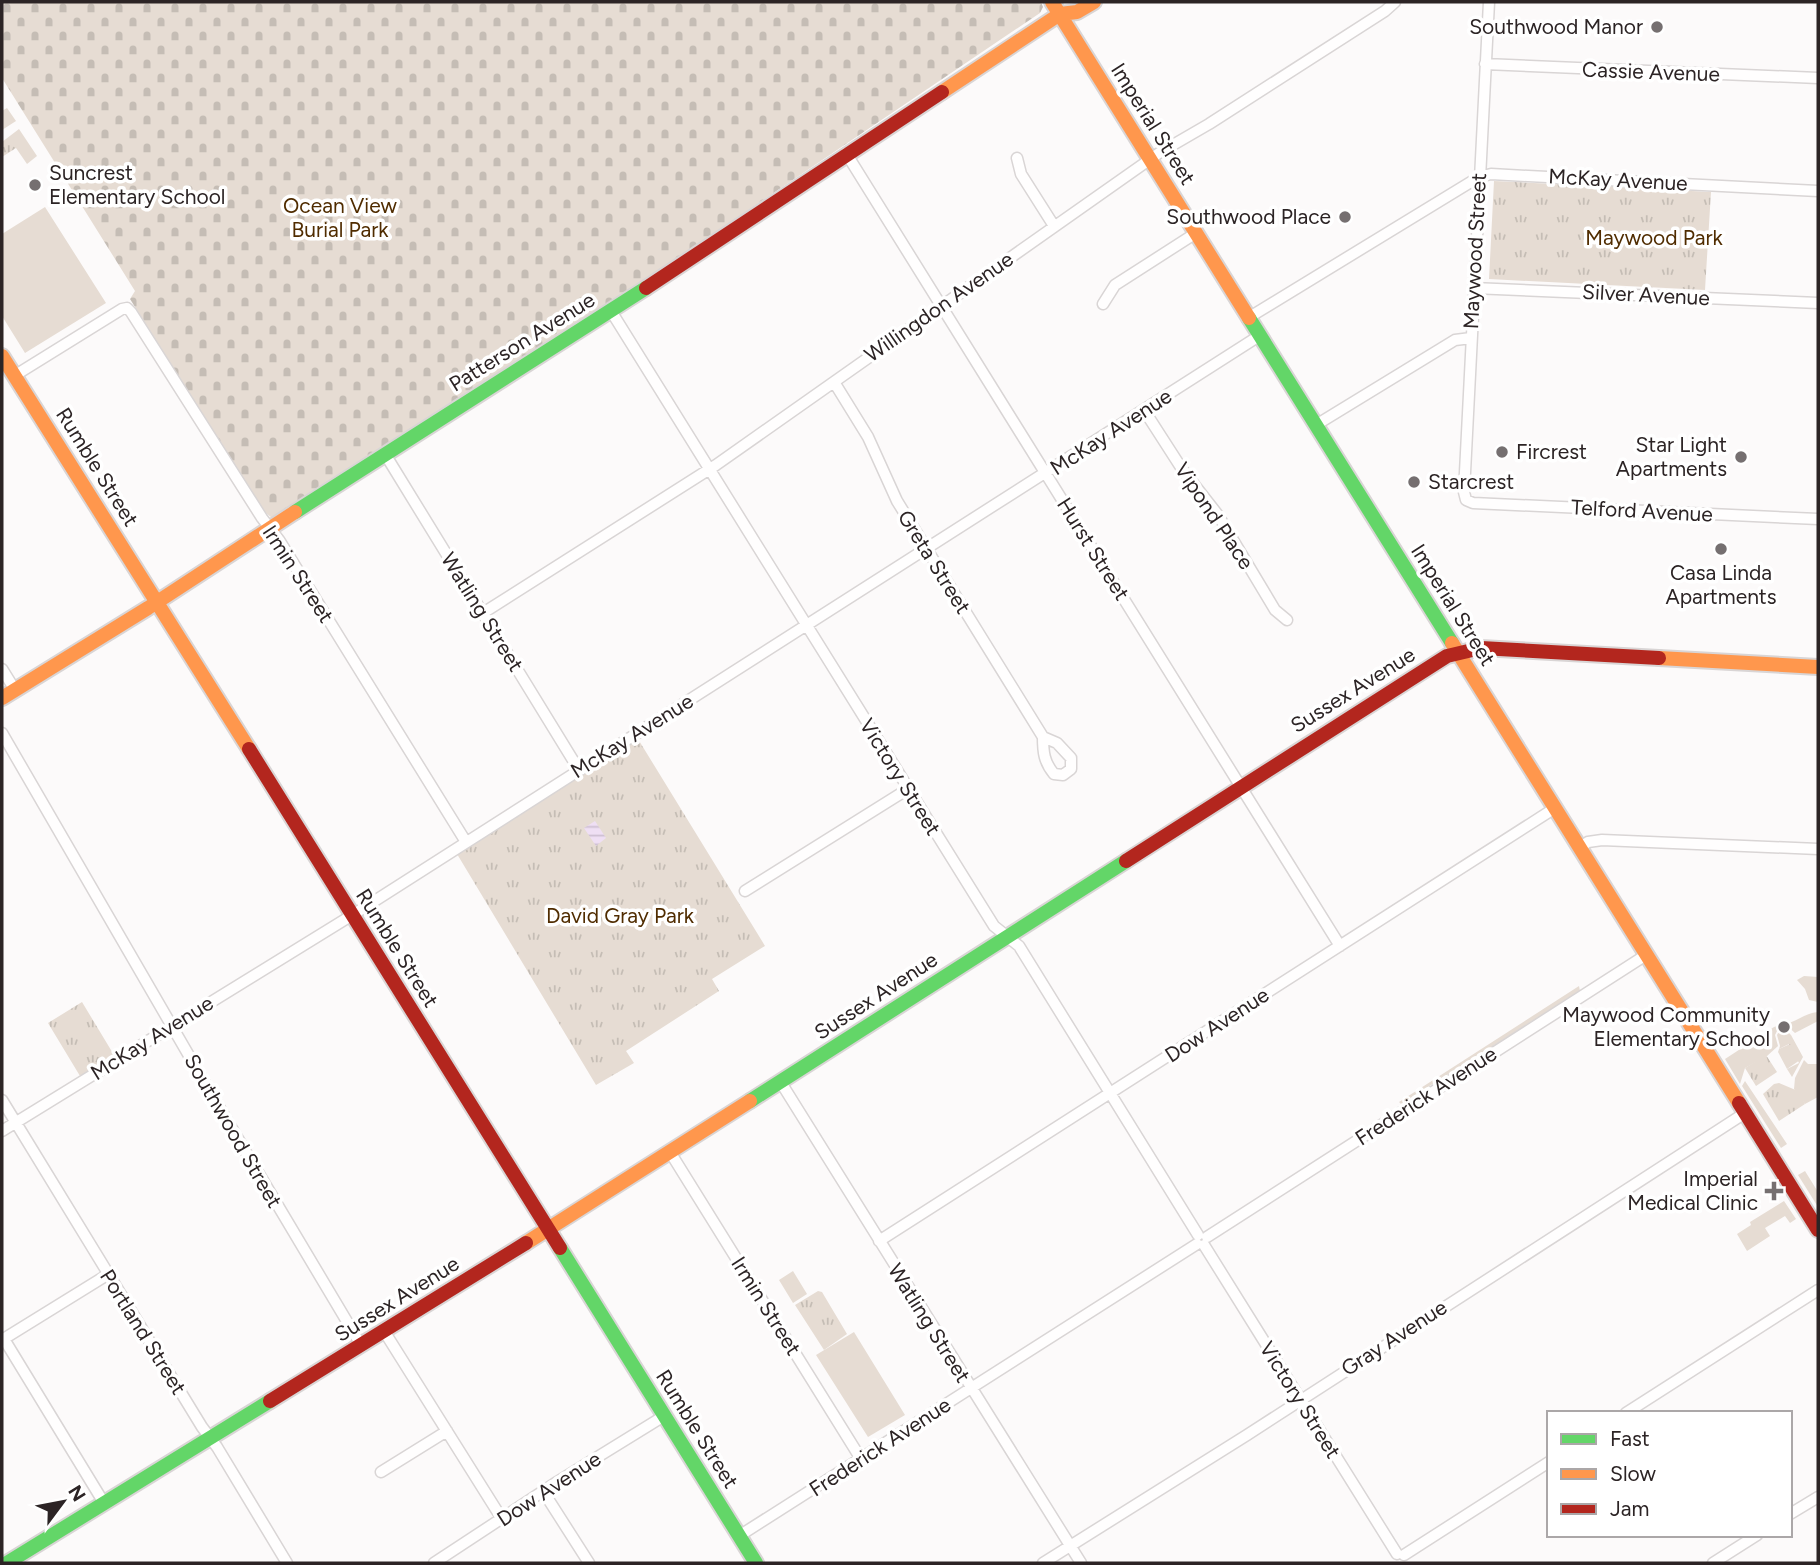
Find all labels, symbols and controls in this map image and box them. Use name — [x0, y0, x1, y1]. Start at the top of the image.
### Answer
place label: Southwood Manor — [1469, 14, 1643, 39]
marker: Southwood Manor — [1649, 19, 1665, 35]
street label: Cassie Avenue — [1582, 57, 1720, 86]
street label: Imperial Street — [1106, 58, 1201, 189]
place label: Suncrest Elementary School — [49, 160, 225, 209]
street label: McKay Avenue — [1548, 163, 1688, 196]
street label: Maywood Street — [1458, 172, 1491, 330]
marker: Suncrest Elementary School — [27, 177, 43, 193]
park label: Ocean View Burial Park — [283, 193, 397, 242]
place label: Southwood Place — [1166, 204, 1331, 229]
marker: Southwood Place — [1337, 209, 1353, 225]
park label: Maywood Park — [1585, 225, 1723, 250]
street label: Willingdon Avenue — [860, 246, 1018, 367]
street label: Silver Avenue — [1582, 279, 1711, 310]
street label: Patterson Avenue — [444, 287, 599, 396]
street label: McKay Avenue — [1045, 383, 1176, 480]
street label: Rumble Street — [51, 403, 144, 531]
place label: Star Light Apartments — [1616, 432, 1727, 481]
place label: Fircrest — [1516, 439, 1587, 464]
marker: Fircrest — [1494, 444, 1510, 460]
marker: Star Light Apartments — [1733, 449, 1749, 465]
street label: Vipond Place — [1170, 458, 1259, 574]
place label: Starcrest — [1428, 469, 1514, 494]
marker: Starcrest — [1406, 474, 1422, 490]
street label: Hurst Street — [1052, 493, 1135, 605]
street label: Telford Avenue — [1571, 494, 1714, 527]
street label: Greta Street — [893, 505, 976, 618]
street label: Irmin Street — [258, 520, 339, 627]
street label: Imperial Street — [1406, 539, 1501, 670]
marker: Casa Linda Apartments — [1713, 541, 1729, 557]
street label: Watling Street — [436, 548, 529, 676]
place label: Casa Linda Apartments — [1665, 560, 1777, 609]
street label: Sussex Avenue — [1286, 641, 1419, 738]
street label: McKay Avenue — [566, 688, 698, 783]
street label: Victory Street — [855, 714, 946, 840]
street label: Rumble Street — [351, 884, 444, 1012]
park label: David Gray Park — [546, 903, 695, 928]
street label: Sussex Avenue — [809, 947, 942, 1045]
street label: Dow Avenue — [1160, 982, 1273, 1067]
street label: McKay Avenue — [86, 990, 218, 1085]
place label: Maywood Community Elementary School — [1562, 1002, 1770, 1051]
marker: Maywood Community Elementary School — [1776, 1019, 1792, 1035]
street label: Frederick Avenue — [1350, 1041, 1501, 1151]
street label: Southwood Street — [179, 1050, 288, 1212]
place label: Imperial Medical Clinic — [1627, 1166, 1758, 1215]
marker: Imperial Medical Clinic — [1764, 1181, 1784, 1201]
street label: Sussex Avenue — [330, 1250, 463, 1347]
street label: Irmin Street — [726, 1252, 807, 1360]
street label: Watling Street — [883, 1259, 976, 1387]
street label: Portland Street — [95, 1265, 192, 1399]
street label: Gray Avenue — [1336, 1294, 1451, 1381]
street label: Victory Street — [1255, 1337, 1346, 1463]
street label: Rumble Street — [651, 1365, 744, 1493]
street label: Frederick Avenue — [804, 1392, 955, 1502]
legend — [1547, 1411, 1792, 1537]
text: Fast — [1610, 1426, 1650, 1451]
street label: Dow Avenue — [492, 1446, 605, 1531]
text: Slow — [1610, 1461, 1656, 1486]
north arrow — [28, 1467, 98, 1537]
text: N — [63, 1481, 91, 1506]
text: Jam — [1610, 1496, 1649, 1521]

